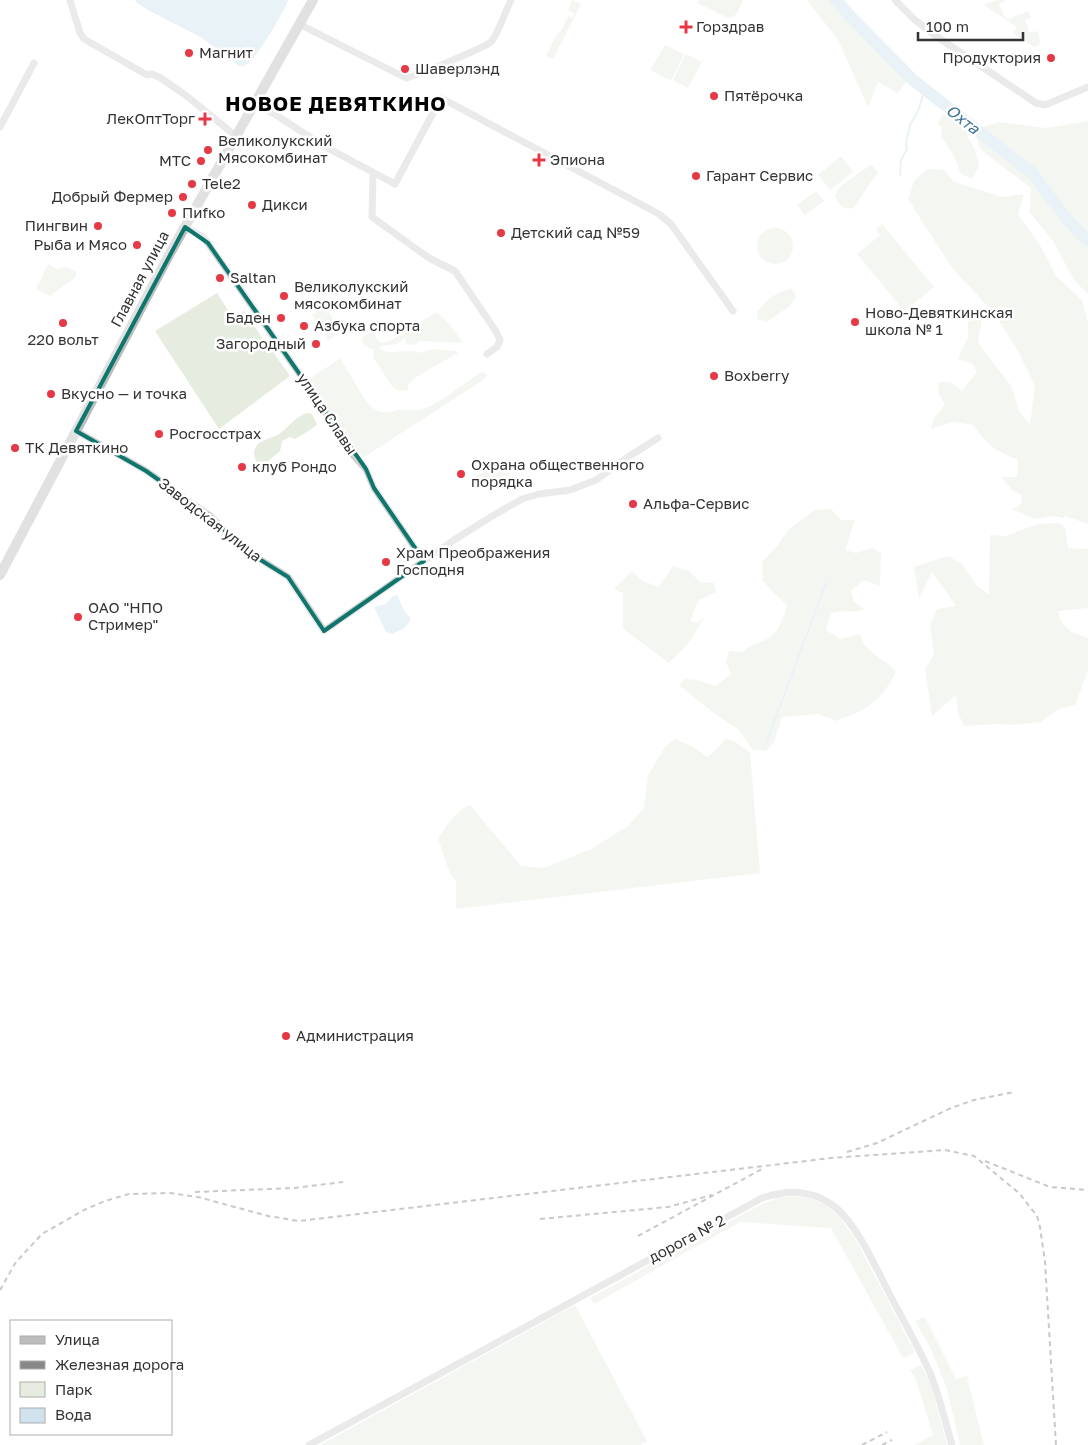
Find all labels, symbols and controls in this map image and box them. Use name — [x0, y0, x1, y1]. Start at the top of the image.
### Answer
scale bar — [918, 10, 1023, 42]
place label: Горздрав — [696, 17, 764, 35]
text: 100 m — [926, 17, 969, 35]
marker: Горздрав — [680, 21, 692, 33]
place label: Магнит — [199, 43, 254, 61]
marker: Магнит — [183, 47, 195, 59]
place label: Продуктория — [943, 48, 1041, 66]
marker: Продуктория — [1045, 52, 1057, 64]
place label: Шаверлэнд — [415, 59, 499, 77]
marker: Шаверлэнд — [399, 63, 411, 75]
place label: Пятёрочка — [724, 86, 803, 104]
marker: Пятёрочка — [708, 90, 720, 102]
district label: НОВОЕ ДЕВЯТКИНО — [225, 91, 447, 115]
water label: Охта — [942, 100, 985, 139]
place label: ЛекОптТорг — [106, 109, 195, 127]
marker: ЛекОптТорг — [199, 113, 211, 125]
place label: Великолукский Мясокомбинат — [218, 131, 332, 166]
marker: Великолукский Мясокомбинат — [202, 144, 214, 156]
place label: Эпиона — [550, 150, 605, 168]
place label: МТС — [159, 151, 191, 169]
marker: Эпиона — [532, 153, 546, 167]
marker: МТС — [195, 155, 207, 167]
place label: Гарант Сервис — [706, 166, 813, 184]
marker: Гарант Сервис — [690, 170, 702, 182]
place label: Tele2 — [202, 174, 241, 192]
marker: Tele2 — [186, 178, 198, 190]
place label: Добрый Фермер — [52, 187, 173, 205]
marker: Добрый Фермер — [177, 191, 189, 203]
place label: Дикси — [262, 195, 308, 213]
marker: Дикси — [246, 199, 258, 211]
place label: Пиfко — [182, 203, 225, 221]
marker: Пиfко — [166, 207, 178, 219]
place label: Пингвин — [25, 216, 88, 234]
marker: Пингвин — [92, 220, 104, 232]
place label: Детский сад №59 — [511, 223, 640, 241]
street label: Главная улица — [106, 227, 172, 330]
marker: Детский сад №59 — [495, 227, 507, 239]
place label: Рыба и Мясо — [34, 235, 127, 253]
marker: Рыба и Мясо — [131, 239, 143, 251]
place label: Saltan — [230, 268, 276, 286]
marker: Saltan — [214, 272, 226, 284]
place label: Великолукский мясокомбинат — [294, 277, 408, 312]
marker: Великолукский мясокомбинат — [278, 290, 290, 302]
place label: Ново-Девяткинская школа № 1 — [865, 303, 1013, 338]
place label: Баден — [226, 308, 271, 326]
marker: Баден — [275, 312, 287, 324]
place label: Азбука спорта — [314, 316, 420, 334]
marker: Ново-Девяткинская школа № 1 — [849, 316, 861, 328]
marker: 220 вольт — [57, 317, 69, 329]
marker: Азбука спорта — [298, 320, 310, 332]
place label: 220 вольт — [27, 330, 99, 348]
place label: Загородный — [216, 334, 306, 352]
marker: Загородный — [310, 338, 322, 350]
place label: Boxberry — [724, 366, 790, 384]
street label: улица Славы — [294, 369, 362, 457]
marker: Boxberry — [708, 370, 720, 382]
place label: Вкусно — и точка — [61, 384, 187, 402]
marker: Вкусно — и точка — [45, 388, 57, 400]
place label: Росгосстрах — [169, 424, 261, 442]
marker: Росгосстрах — [153, 428, 165, 440]
place label: ТК Девяткино — [25, 438, 128, 456]
marker: ТК Девяткино — [9, 442, 21, 454]
place label: Охрана общественного порядка — [471, 455, 644, 490]
place label: клуб Рондо — [252, 457, 337, 475]
marker: клуб Рондо — [236, 461, 248, 473]
marker: Охрана общественного порядка — [455, 468, 467, 480]
street label: Заводская улица — [155, 473, 266, 565]
place label: Альфа-Сервис — [643, 494, 749, 512]
marker: Альфа-Сервис — [627, 498, 639, 510]
place label: Храм Преображения Господня — [396, 543, 550, 578]
marker: Храм Преображения Господня — [380, 556, 392, 568]
place label: ОАО "НПО Стример" — [88, 598, 163, 633]
marker: ОАО "НПО Стример" — [72, 611, 84, 623]
place label: Администрация — [296, 1026, 414, 1044]
marker: Администрация — [280, 1030, 292, 1042]
street label: дорога № 2 — [645, 1210, 728, 1266]
legend — [10, 1320, 172, 1435]
text: Улица — [55, 1330, 100, 1348]
text: Железная дорога — [55, 1355, 184, 1373]
text: Парк — [55, 1380, 93, 1398]
text: Вода — [55, 1405, 92, 1423]

